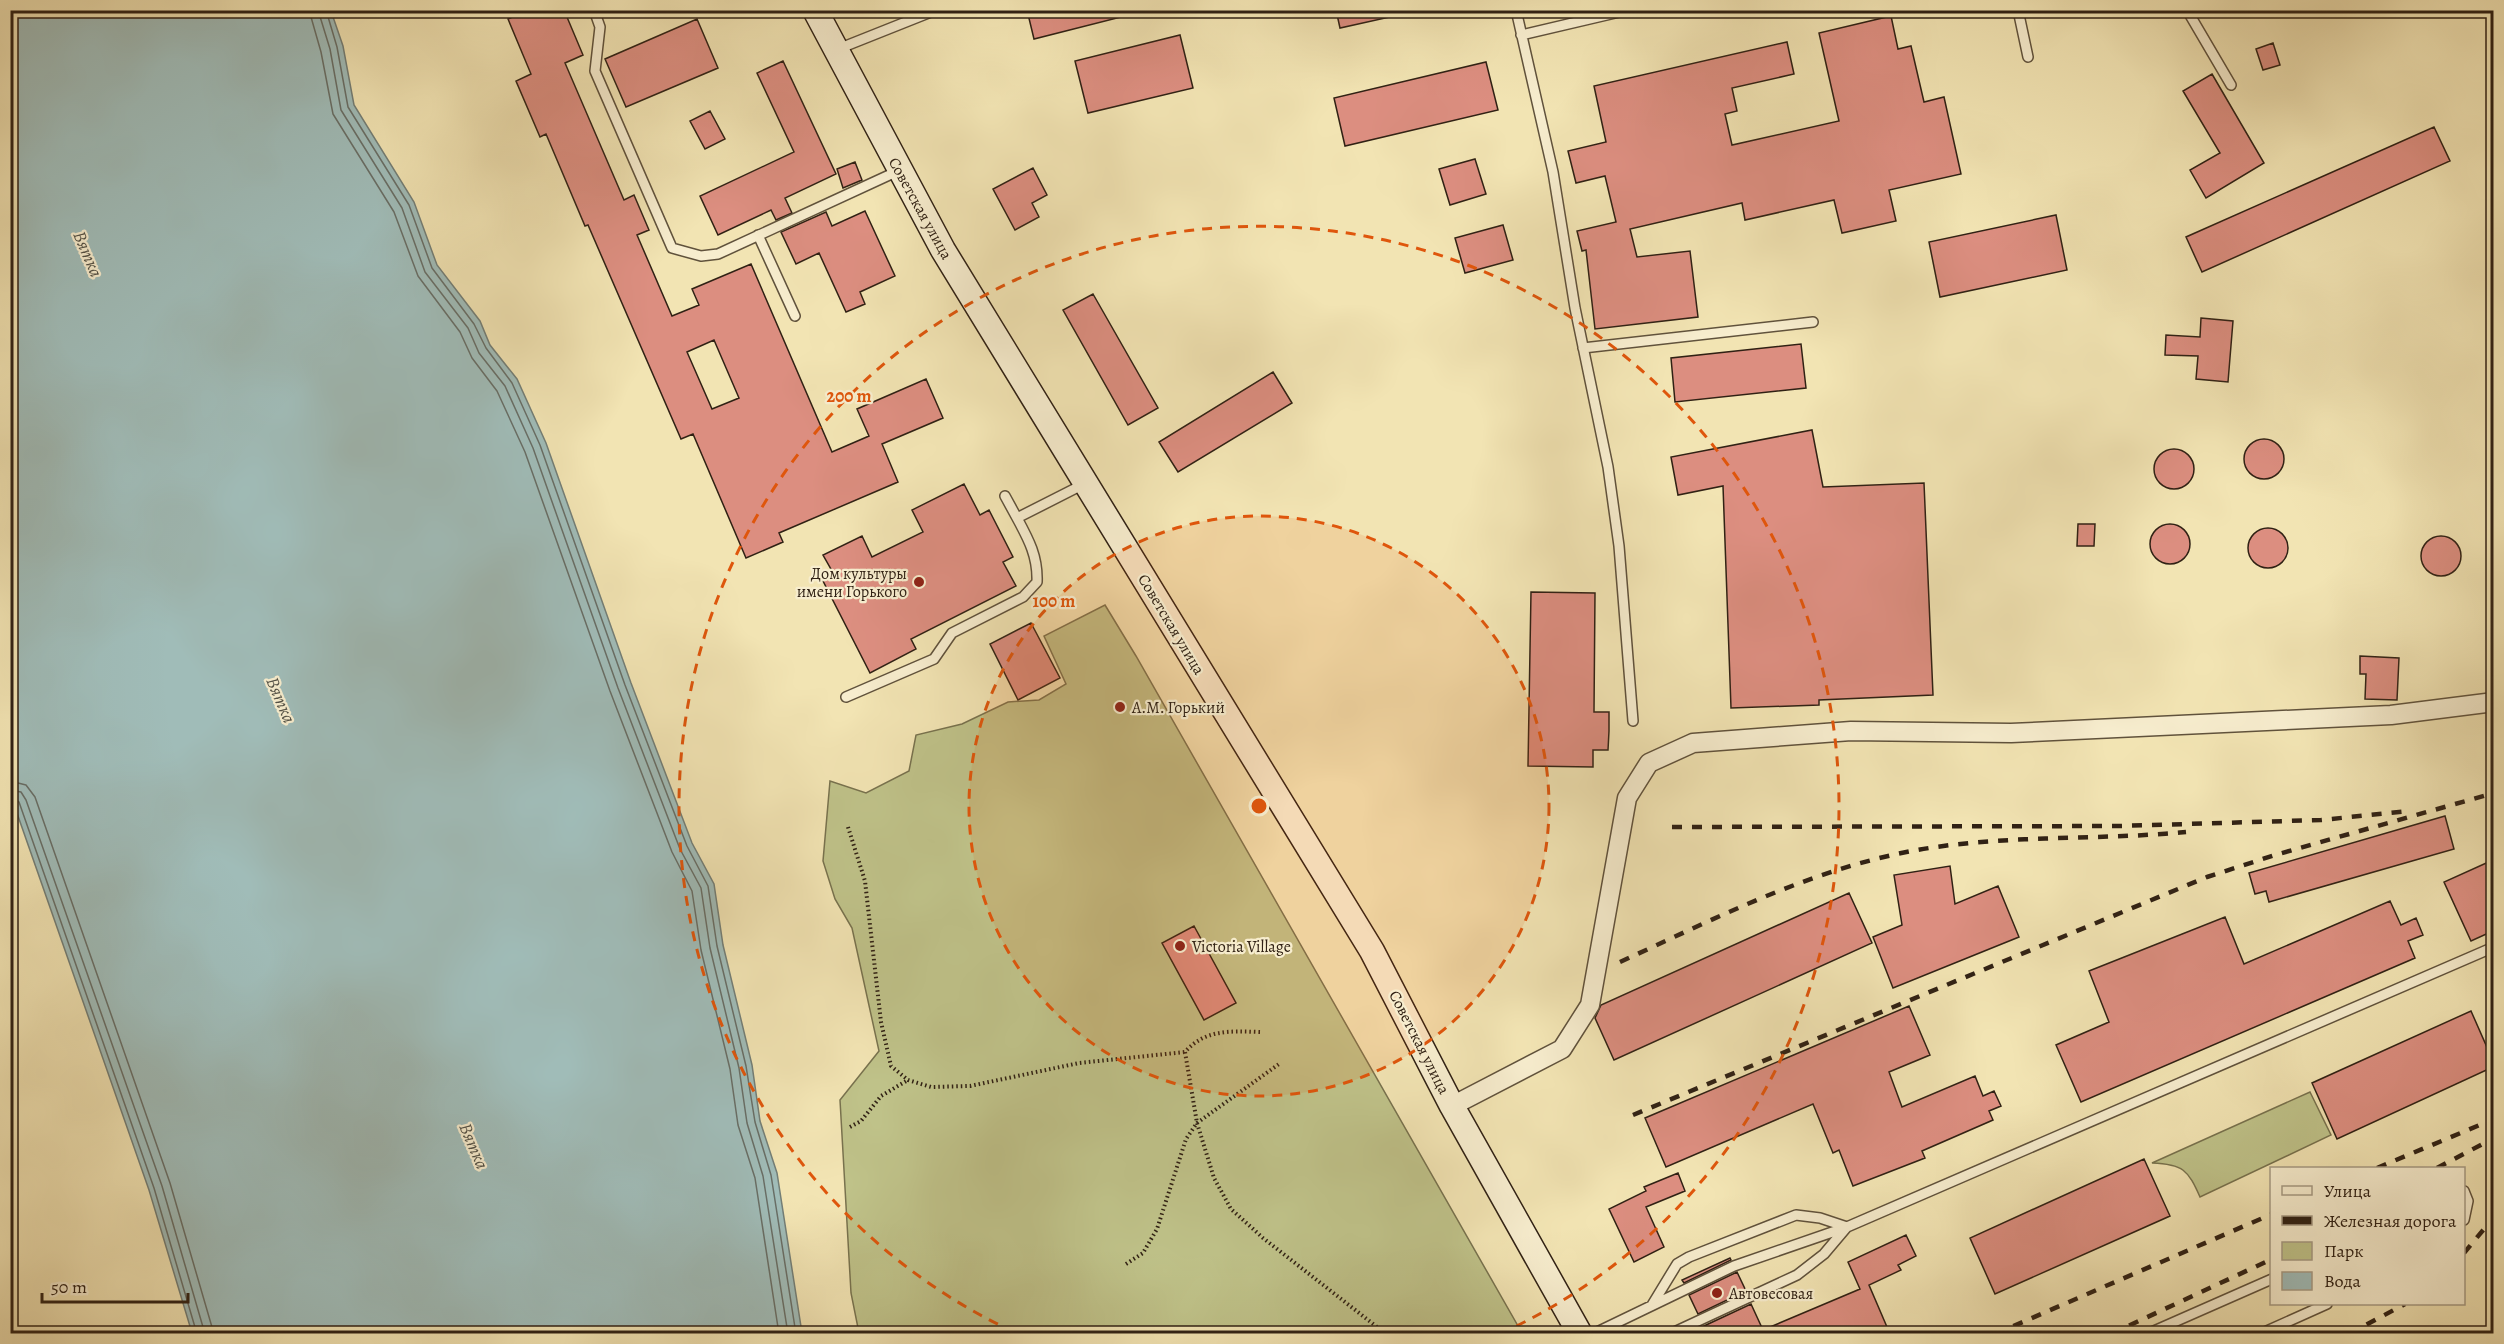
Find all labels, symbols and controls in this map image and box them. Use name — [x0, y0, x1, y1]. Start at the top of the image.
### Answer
street label: Советская улица — [883, 153, 958, 264]
water label: Вятка — [68, 227, 108, 281]
text: 200 m — [826, 384, 872, 408]
place label: Дом культуры имени Горького — [797, 563, 907, 603]
street label: Советская улица — [1132, 570, 1210, 679]
marker: Дом культуры имени Горького — [912, 575, 926, 589]
text: 100 m — [1033, 589, 1075, 613]
water label: Вятка — [261, 673, 301, 727]
place label: А.М. Горький — [1131, 697, 1225, 719]
marker: А.М. Горький — [1113, 700, 1127, 714]
centre of rings — [1249, 796, 1269, 816]
place label: Victoria Village — [1191, 936, 1291, 958]
marker: Victoria Village — [1173, 939, 1187, 953]
street label: Советская улица — [1383, 987, 1455, 1099]
water label: Вятка — [454, 1119, 494, 1173]
legend — [2270, 1167, 2465, 1305]
text: Улица — [2324, 1179, 2372, 1203]
text: Железная дорога — [2324, 1209, 2457, 1233]
text: Парк — [2324, 1239, 2364, 1263]
scale bar — [42, 1266, 188, 1304]
text: Вода — [2324, 1269, 2362, 1293]
text: 50 m — [51, 1275, 87, 1299]
place label: Автовесовая — [1728, 1283, 1813, 1305]
marker: Автовесовая — [1710, 1286, 1724, 1300]

